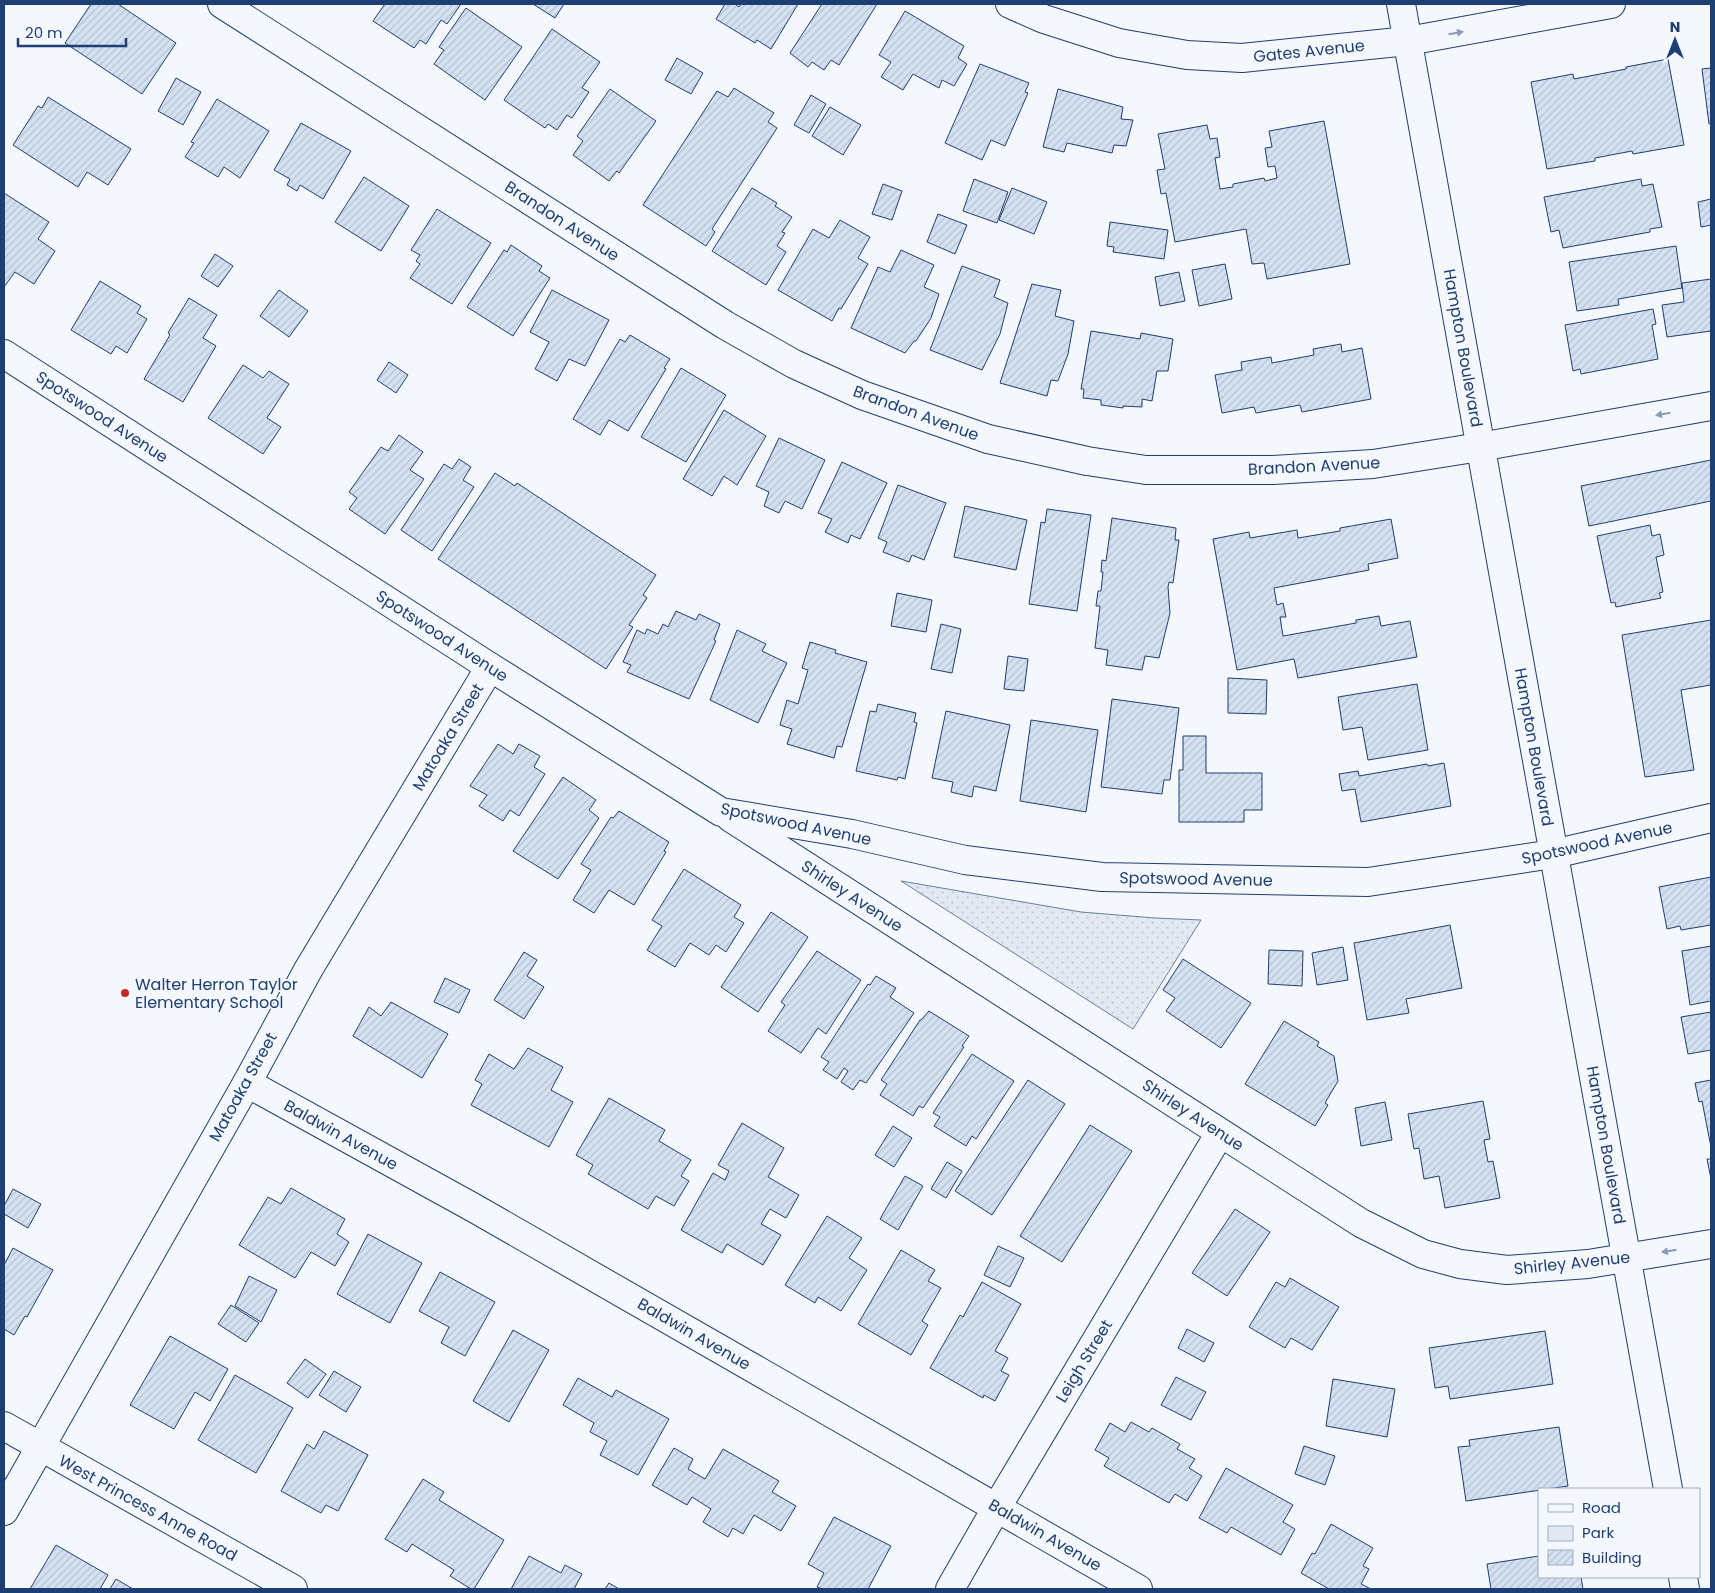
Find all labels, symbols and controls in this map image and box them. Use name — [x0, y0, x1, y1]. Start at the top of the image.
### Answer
scale bar — [18, 15, 125, 47]
north arrow — [1650, 15, 1700, 65]
text: N — [1670, 17, 1680, 37]
text: 20 m — [25, 22, 63, 43]
one-way arrow — [1448, 28, 1464, 36]
street label: Gates Avenue — [1252, 34, 1366, 68]
street label: Brandon Avenue — [500, 175, 624, 267]
street label: Hampton Boulevard — [1438, 267, 1488, 429]
street label: Spotswood Avenue — [31, 366, 173, 468]
street label: Brandon Avenue — [850, 380, 982, 446]
one-way arrow — [1656, 410, 1671, 418]
street label: Brandon Avenue — [1247, 451, 1381, 481]
street label: Spotswood Avenue — [371, 585, 513, 687]
street label: Hampton Boulevard — [1509, 666, 1559, 828]
street label: Matoaka Street — [407, 679, 489, 795]
street label: Spotswood Avenue — [719, 797, 873, 851]
street label: Spotswood Avenue — [1520, 816, 1674, 870]
street label: Shirley Avenue — [797, 855, 907, 937]
street label: Spotswood Avenue — [1119, 866, 1273, 892]
place label: Walter Herron Taylor Elementary School — [135, 973, 298, 1014]
marker: Walter Herron Taylor Elementary School — [119, 987, 131, 999]
street label: Matoaka Street — [203, 1028, 283, 1146]
street label: Hampton Boulevard — [1581, 1064, 1631, 1226]
street label: Shirley Avenue — [1138, 1074, 1248, 1156]
street label: Baldwin Avenue — [280, 1094, 402, 1176]
street label: Shirley Avenue — [1513, 1245, 1631, 1281]
one-way arrow — [1660, 1248, 1676, 1256]
street label: Baldwin Avenue — [633, 1292, 755, 1376]
street label: Leigh Street — [1050, 1315, 1118, 1407]
street label: West Princess Anne Road — [54, 1449, 242, 1567]
legend — [1538, 1488, 1700, 1578]
street label: Baldwin Avenue — [984, 1493, 1106, 1577]
text: Road — [1582, 1497, 1621, 1518]
text: Park — [1582, 1522, 1614, 1543]
text: Building — [1582, 1547, 1642, 1568]

